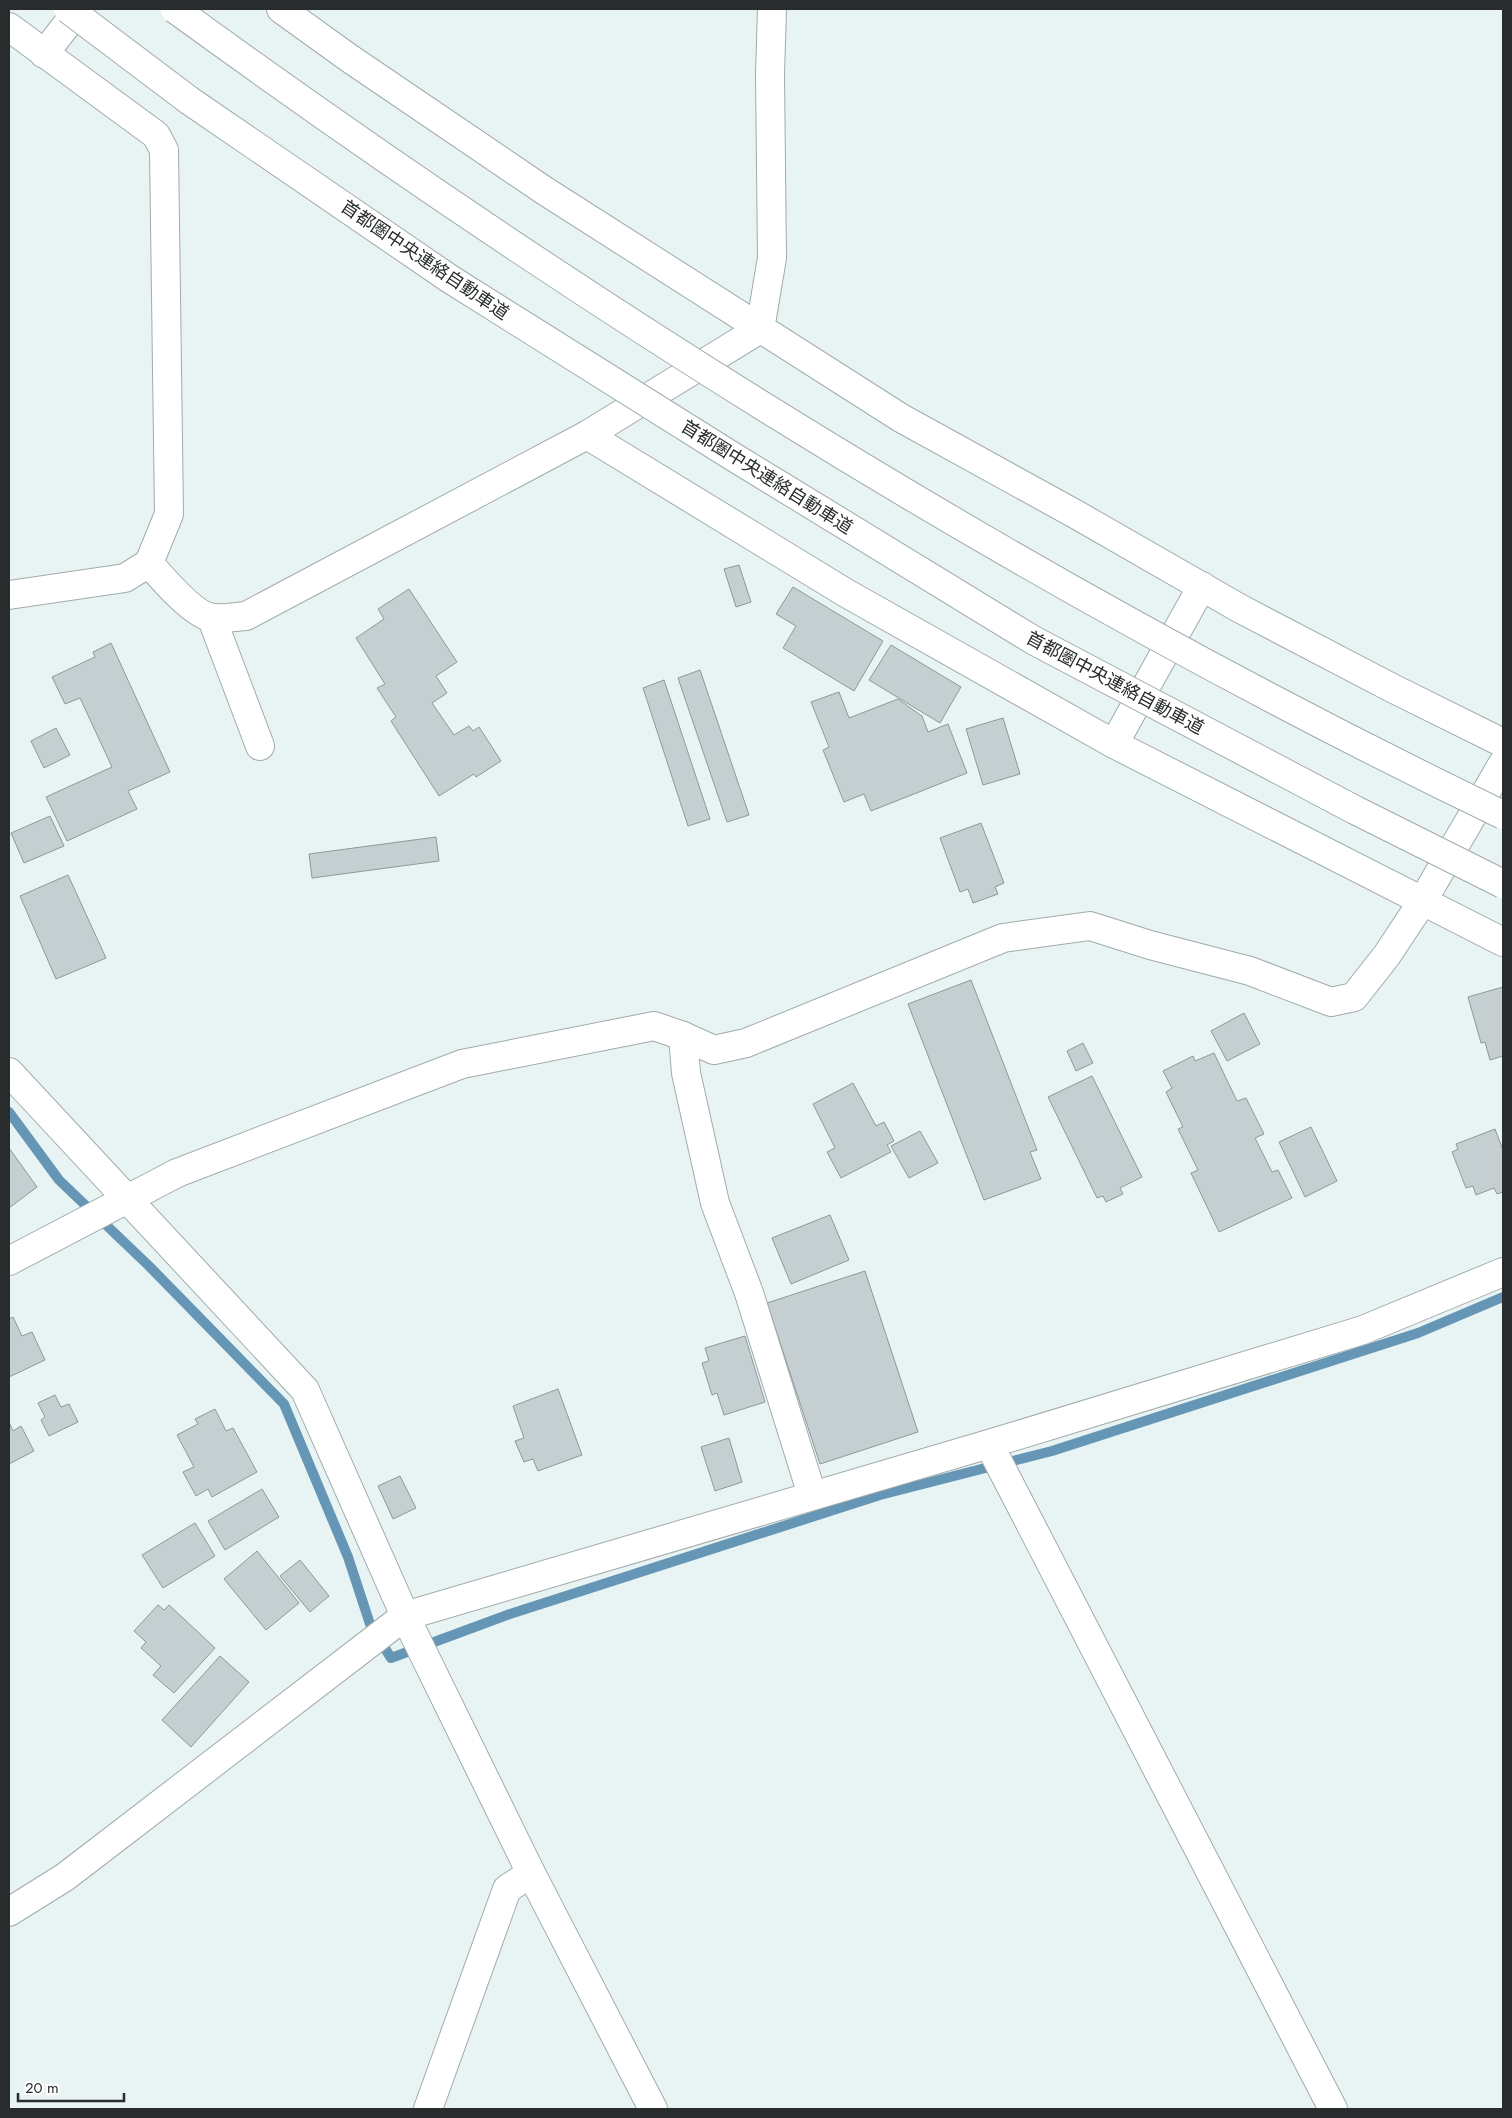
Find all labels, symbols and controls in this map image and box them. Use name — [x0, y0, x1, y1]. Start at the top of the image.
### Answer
street label: 首都圏中央連絡自動車道 — [336, 194, 514, 326]
street label: 首都圏中央連絡自動車道 — [676, 414, 858, 540]
street label: 首都圏中央連絡自動車道 — [1021, 625, 1209, 741]
scale bar — [18, 2070, 124, 2102]
text: 20 m — [25, 2077, 59, 2099]

